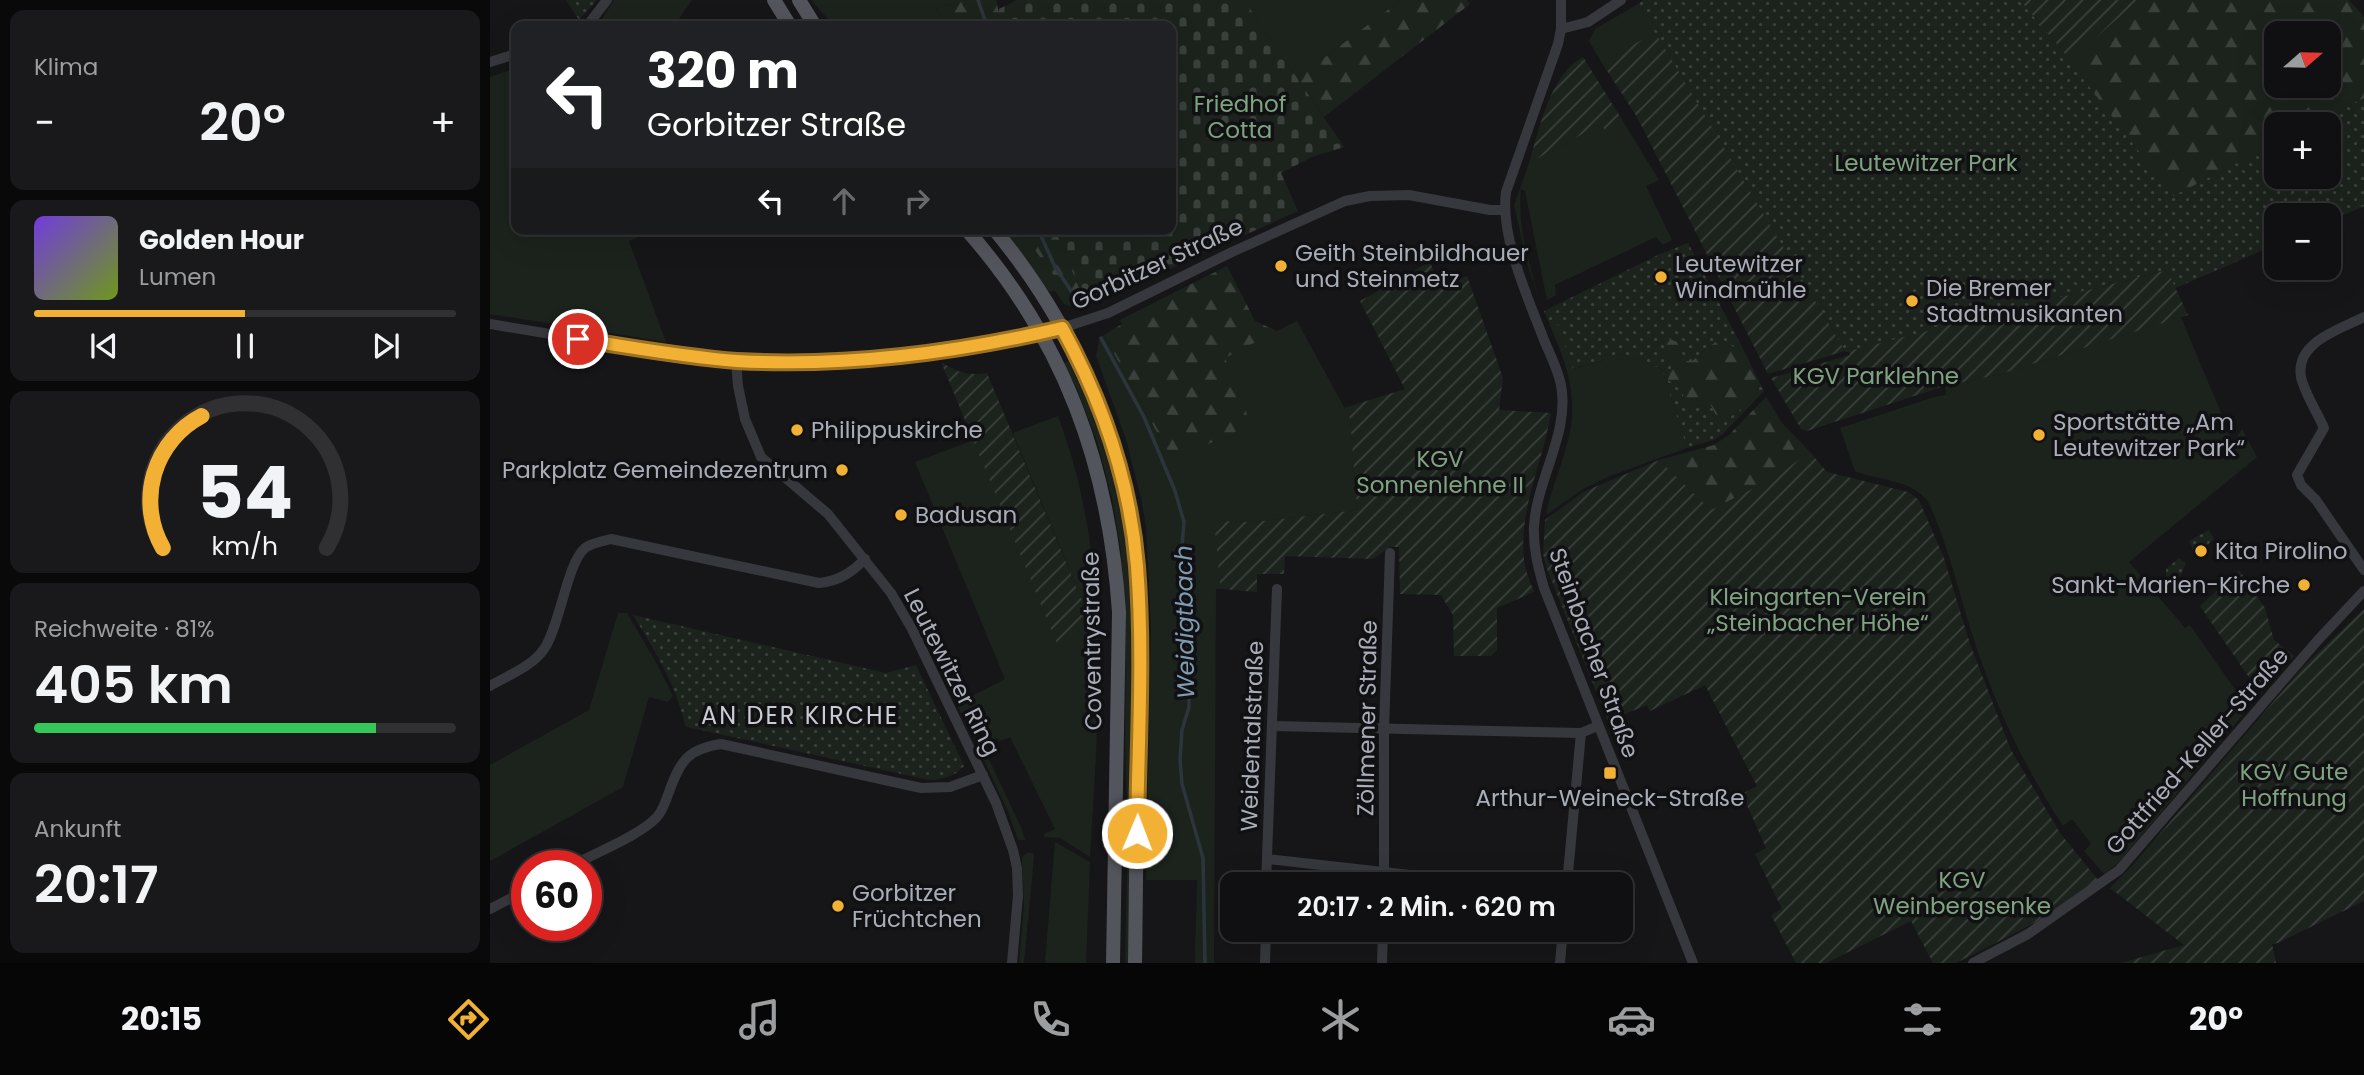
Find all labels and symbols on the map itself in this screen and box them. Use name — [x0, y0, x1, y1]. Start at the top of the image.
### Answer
north arrow — [2264, 21, 2342, 98]
park label: Friedhof Cotta — [1194, 88, 1286, 146]
park label: Leutewitzer Park — [1834, 147, 2018, 179]
street label: Gorbitzer Straße — [1066, 210, 1248, 318]
place label: Geith Steinbildhauer und Steinmetz — [1295, 237, 1529, 295]
place label: Leutewitzer Windmühle — [1675, 248, 1806, 306]
marker: Geith Steinbildhauer und Steinmetz — [1273, 258, 1289, 274]
marker: Leutewitzer Windmühle — [1653, 269, 1669, 285]
place label: Die Bremer Stadtmusikanten — [1926, 272, 2123, 330]
marker: Die Bremer Stadtmusikanten — [1904, 293, 1920, 309]
pin — [548, 309, 608, 369]
park label: KGV Parklehne — [1793, 360, 1959, 392]
place label: Sportstätte „Am Leutewitzer Park“ — [2053, 406, 2245, 464]
place label: Philippuskirche — [811, 414, 983, 446]
marker: Philippuskirche — [789, 422, 805, 438]
marker: Sportstätte „Am Leutewitzer Park“ — [2031, 427, 2047, 443]
park label: KGV Sonnenlehne II — [1356, 443, 1524, 501]
place label: Parkplatz Gemeindezentrum — [502, 454, 828, 486]
marker: Parkplatz Gemeindezentrum — [834, 462, 850, 478]
place label: Badusan — [915, 499, 1017, 531]
marker: Badusan — [893, 507, 909, 523]
place label: Kita Pirolino — [2215, 535, 2348, 567]
marker: Kita Pirolino — [2193, 543, 2209, 559]
street label: Steinbacher Straße — [1541, 544, 1647, 762]
water label: Weidigtbach — [1167, 545, 1202, 699]
street label: Coventrystraße — [1074, 551, 1110, 731]
place label: Sankt-Marien-Kirche — [2051, 569, 2290, 601]
marker: Sankt-Marien-Kirche — [2296, 577, 2312, 593]
park label: Kleingarten-Verein „Steinbacher Höhe“ — [1706, 581, 1929, 639]
street label: Leutewitzer Ring — [896, 583, 1008, 761]
street label: Zöllmener Straße — [1349, 620, 1385, 816]
street label: Weidentalstraße — [1233, 640, 1271, 832]
street label: Gottfried-Keller-Straße — [2098, 641, 2296, 861]
district label: AN DER KIRCHE — [701, 699, 899, 732]
park label: KGV Gute Hoffnung — [2240, 756, 2348, 814]
marker: Arthur-Weineck-Straße — [1602, 765, 1618, 781]
place label: Arthur-Weineck-Straße — [1476, 782, 1744, 814]
position arrow — [1100, 796, 1174, 870]
speed limit sign: 60 — [511, 850, 602, 941]
park label: KGV Weinbergsenke — [1873, 864, 2051, 922]
place label: Gorbitzer Früchtchen — [852, 877, 982, 935]
marker: Gorbitzer Früchtchen — [830, 898, 846, 914]

